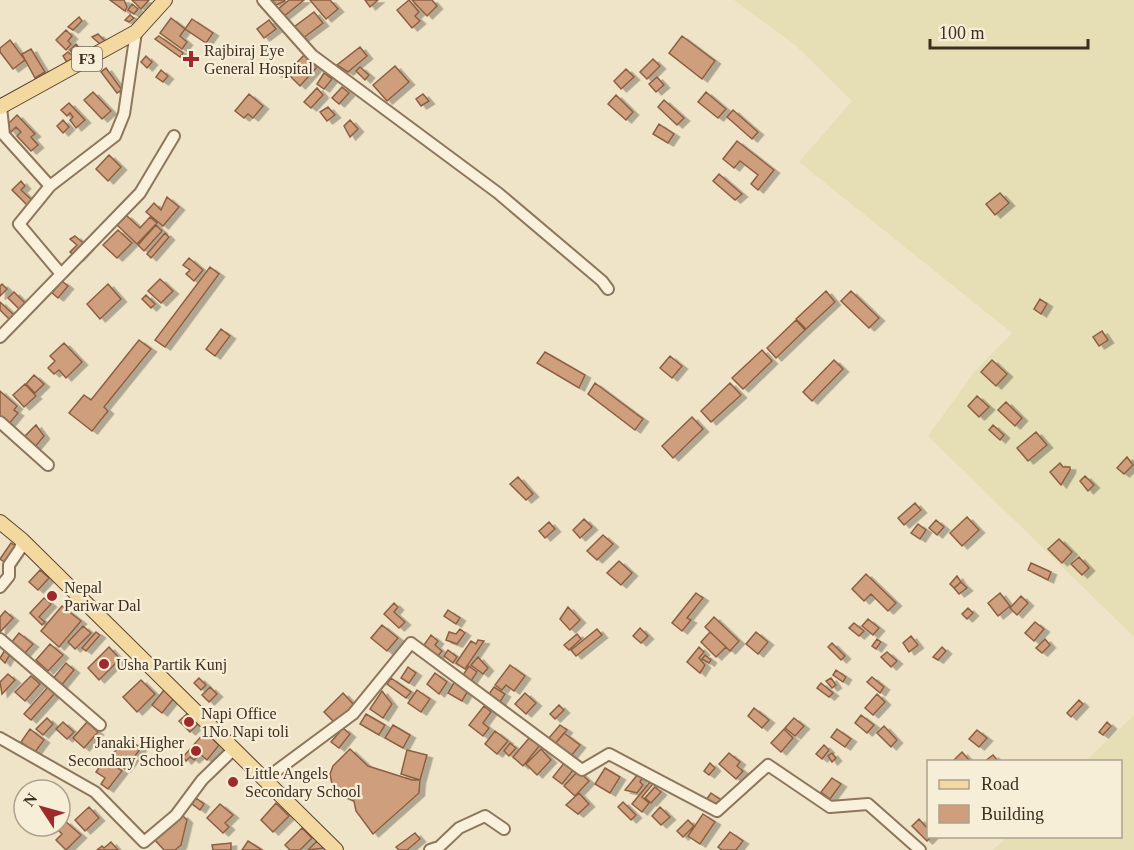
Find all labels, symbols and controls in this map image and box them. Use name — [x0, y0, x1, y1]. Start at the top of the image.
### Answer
scale bar — [930, 12, 1088, 50]
text: 100 m — [939, 23, 985, 43]
place label: Rajbiraj Eye General Hospital — [204, 42, 313, 78]
road number: F3 — [72, 47, 102, 71]
marker: Rajbiraj Eye General Hospital — [182, 50, 200, 68]
place label: Nepal Pariwar Dal — [64, 579, 141, 614]
marker: Nepal Pariwar Dal — [45, 589, 59, 603]
place label: Usha Partik Kunj — [116, 656, 227, 674]
marker: Usha Partik Kunj — [97, 657, 111, 671]
place label: Napi Office 1No Napi toli — [201, 705, 290, 741]
marker: Napi Office 1No Napi toli — [182, 715, 196, 729]
place label: Janaki Higher Secondary School — [68, 734, 185, 770]
marker: Janaki Higher Secondary School — [189, 744, 203, 758]
legend — [927, 760, 1122, 838]
place label: Little Angels Secondary School — [245, 765, 362, 801]
text: Road — [981, 774, 1019, 794]
marker: Little Angels Secondary School — [226, 775, 240, 789]
north arrow — [12, 778, 72, 838]
text: N — [20, 789, 41, 809]
text: Building — [981, 804, 1044, 824]

